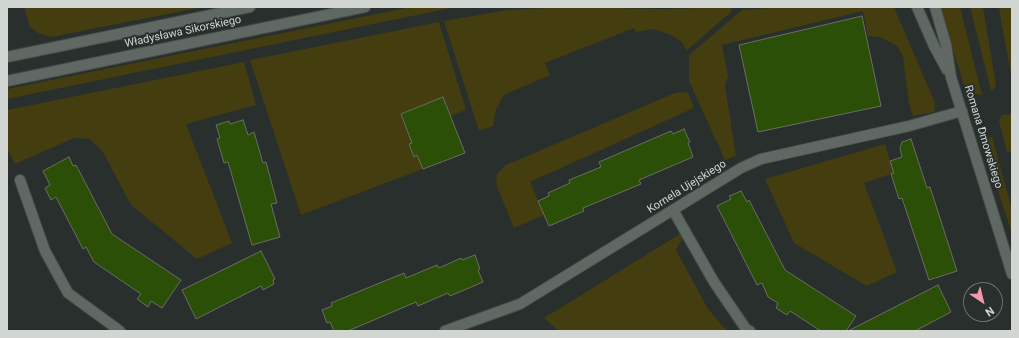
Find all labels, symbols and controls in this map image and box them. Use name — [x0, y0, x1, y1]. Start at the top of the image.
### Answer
street label: Władysława Sikorskiego — [124, 13, 242, 51]
street label: Romana Dmowskiego — [961, 84, 1005, 190]
street label: Kornela Ujejskiego — [645, 157, 729, 217]
north arrow — [963, 282, 1003, 322]
text: N — [983, 304, 997, 319]

